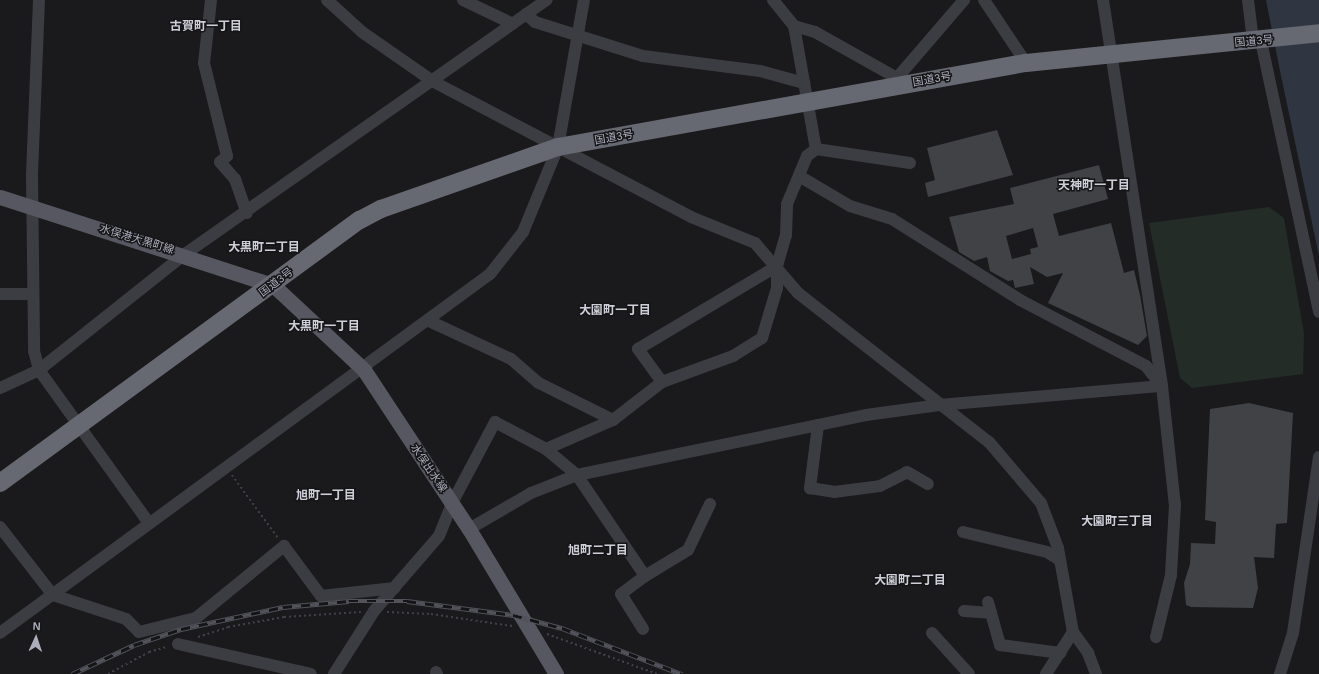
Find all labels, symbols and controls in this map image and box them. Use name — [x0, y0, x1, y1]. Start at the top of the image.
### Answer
district label: 古賀町一丁目 — [170, 20, 242, 34]
street label: 国道3号 — [1234, 33, 1274, 49]
street label: 国道3号 — [912, 69, 952, 89]
street label: 国道3号 — [594, 127, 634, 147]
district label: 天神町一丁目 — [1058, 179, 1130, 193]
street label: 水俣港大黒町線 — [98, 221, 176, 257]
district label: 大黒町二丁目 — [228, 241, 300, 255]
street label: 国道3号 — [256, 265, 296, 299]
district label: 大園町一丁目 — [579, 304, 651, 318]
district label: 大黒町一丁目 — [288, 320, 360, 334]
street label: 水俣出水線 — [408, 442, 450, 494]
district label: 旭町一丁目 — [296, 489, 356, 503]
district label: 大園町三丁目 — [1081, 515, 1153, 529]
district label: 旭町二丁目 — [568, 544, 628, 558]
district label: 大園町二丁目 — [874, 574, 946, 588]
north arrow — [16, 618, 56, 658]
text: N — [32, 620, 41, 632]

